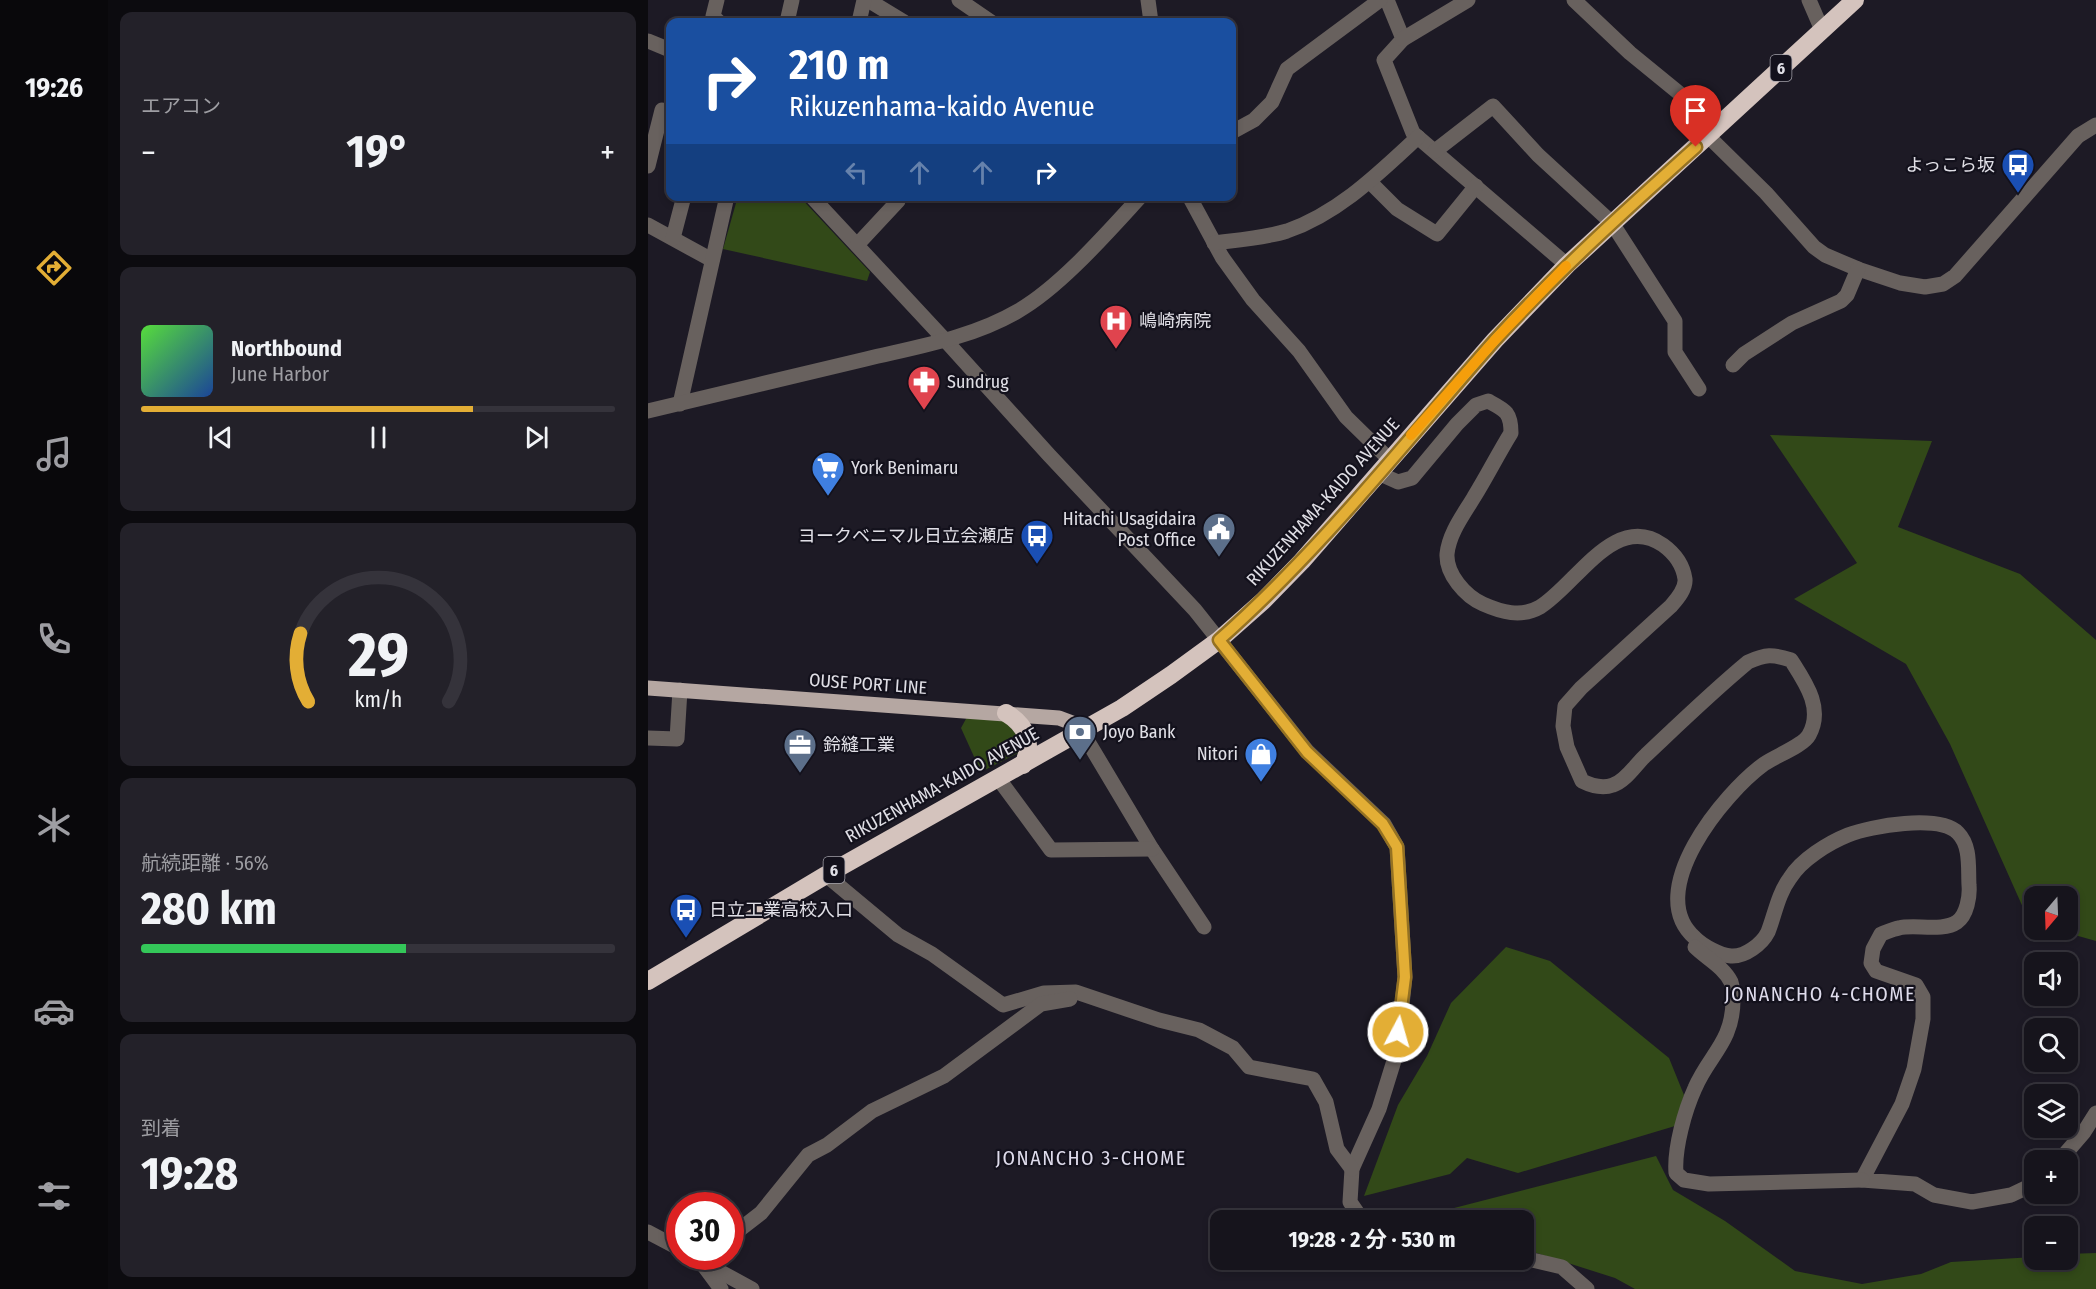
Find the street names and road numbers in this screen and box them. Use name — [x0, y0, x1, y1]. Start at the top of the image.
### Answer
road number: 6 — [1770, 55, 1792, 81]
street label: RIKUZENHAMA-KAIDO AVENUE — [1242, 414, 1404, 590]
street label: OUSE PORT LINE — [808, 669, 928, 699]
street label: RIKUZENHAMA-KAIDO AVENUE — [841, 723, 1043, 847]
road number: 6 — [824, 857, 844, 883]

